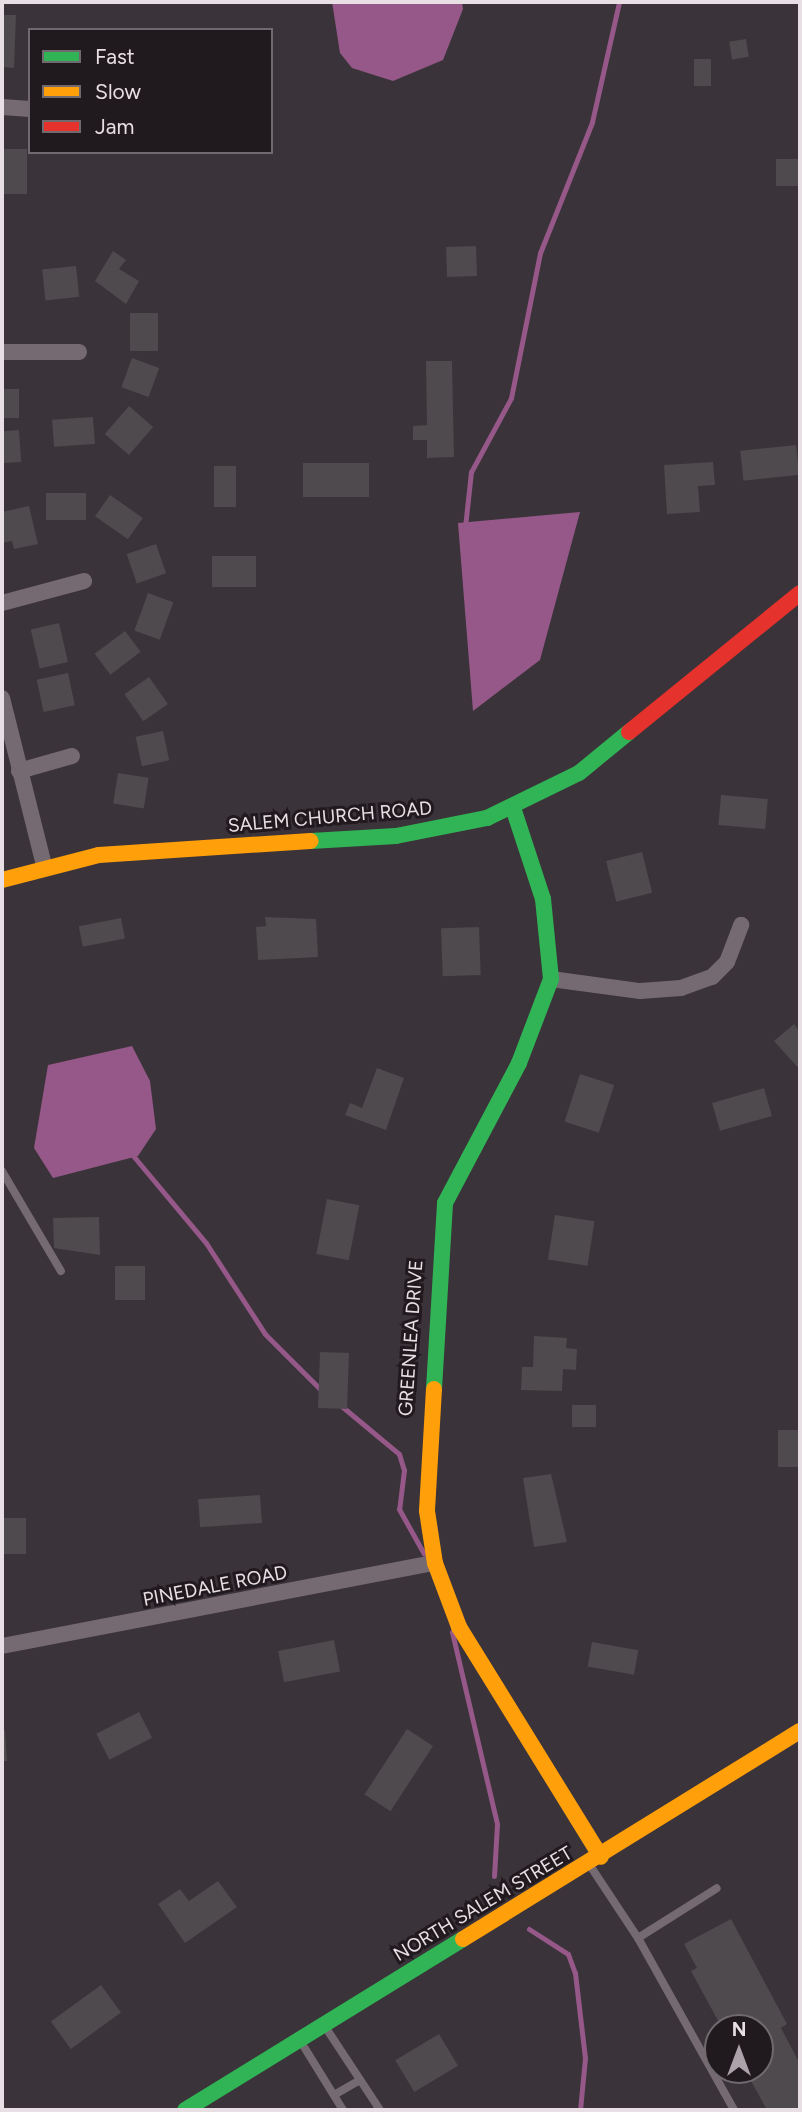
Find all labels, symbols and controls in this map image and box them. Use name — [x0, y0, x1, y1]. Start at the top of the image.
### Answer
legend — [28, 28, 273, 154]
text: Fast — [95, 44, 135, 69]
text: Slow — [95, 79, 141, 104]
text: Jam — [95, 114, 134, 139]
street label: SALEM CHURCH ROAD — [227, 797, 433, 837]
street label: GREENLEA DRIVE — [394, 1259, 428, 1417]
street label: PINEDALE ROAD — [141, 1561, 289, 1611]
street label: NORTH SALEM STREET — [390, 1842, 576, 1966]
north arrow — [704, 2014, 774, 2084]
text: N — [732, 2018, 746, 2041]

